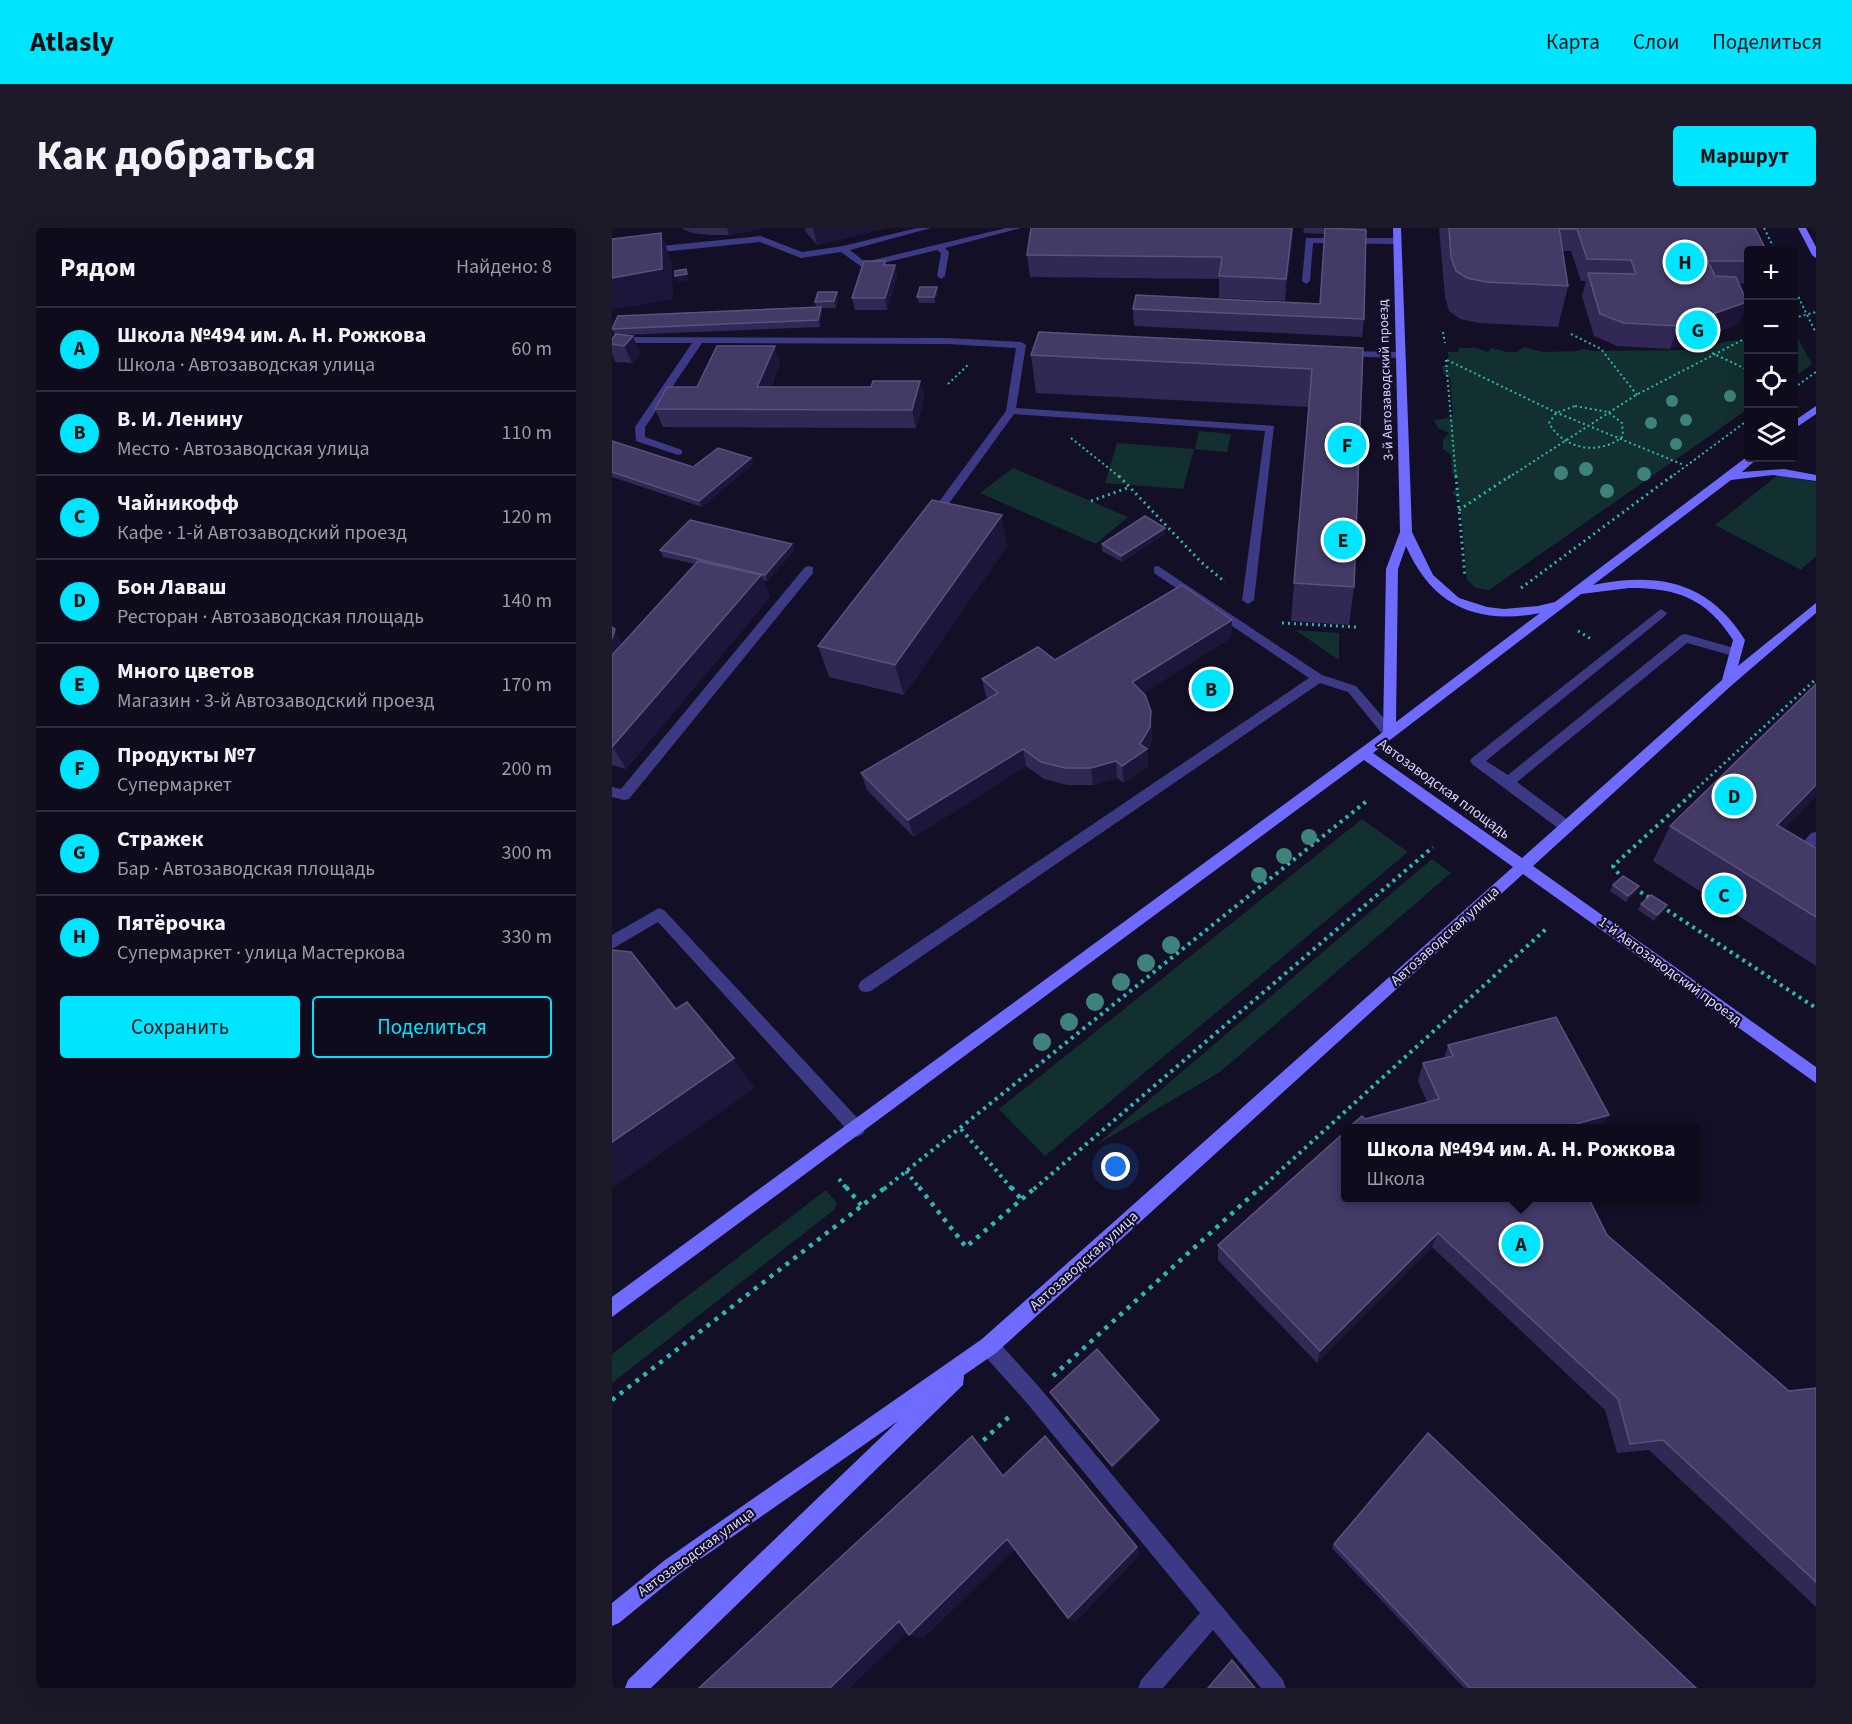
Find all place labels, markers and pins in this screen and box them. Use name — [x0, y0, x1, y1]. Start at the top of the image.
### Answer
pin: H — [1666, 240, 1704, 285]
pin: G — [1678, 308, 1718, 352]
pin: F — [1328, 422, 1366, 468]
pin: E — [1324, 518, 1362, 562]
pin: B — [1192, 666, 1230, 712]
pin: D — [1714, 774, 1754, 818]
pin: C — [1704, 872, 1744, 918]
pin: A — [1502, 1222, 1540, 1266]

